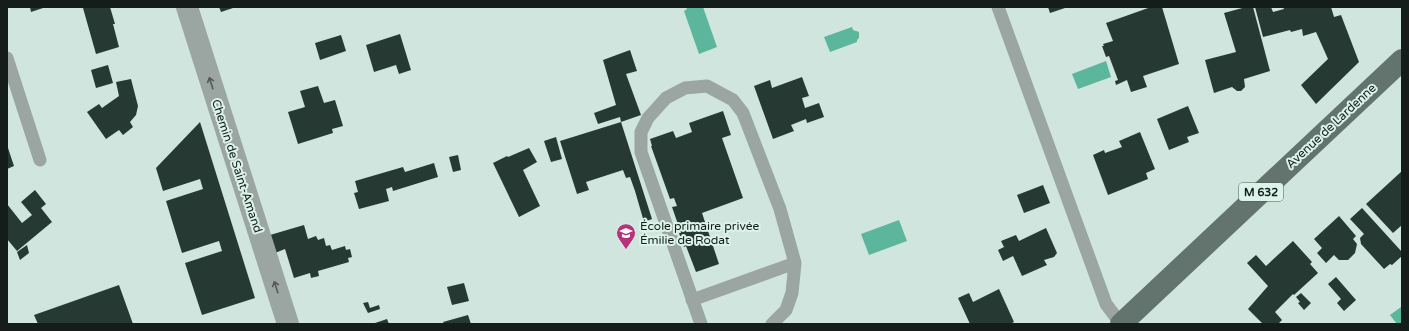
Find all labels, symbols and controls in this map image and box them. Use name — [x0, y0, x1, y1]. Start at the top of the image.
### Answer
one-way arrow — [207, 76, 214, 89]
street label: Avenue de Lardenne — [1283, 81, 1379, 171]
street label: Chemin de Saint-Amand — [209, 98, 265, 234]
road number: M 632 — [1239, 183, 1283, 201]
place label: École primaire privée Émilie de Rodat — [640, 219, 759, 247]
school or university icon: École primaire privée Émilie de Rodat — [615, 222, 637, 250]
one-way arrow — [272, 280, 279, 293]

